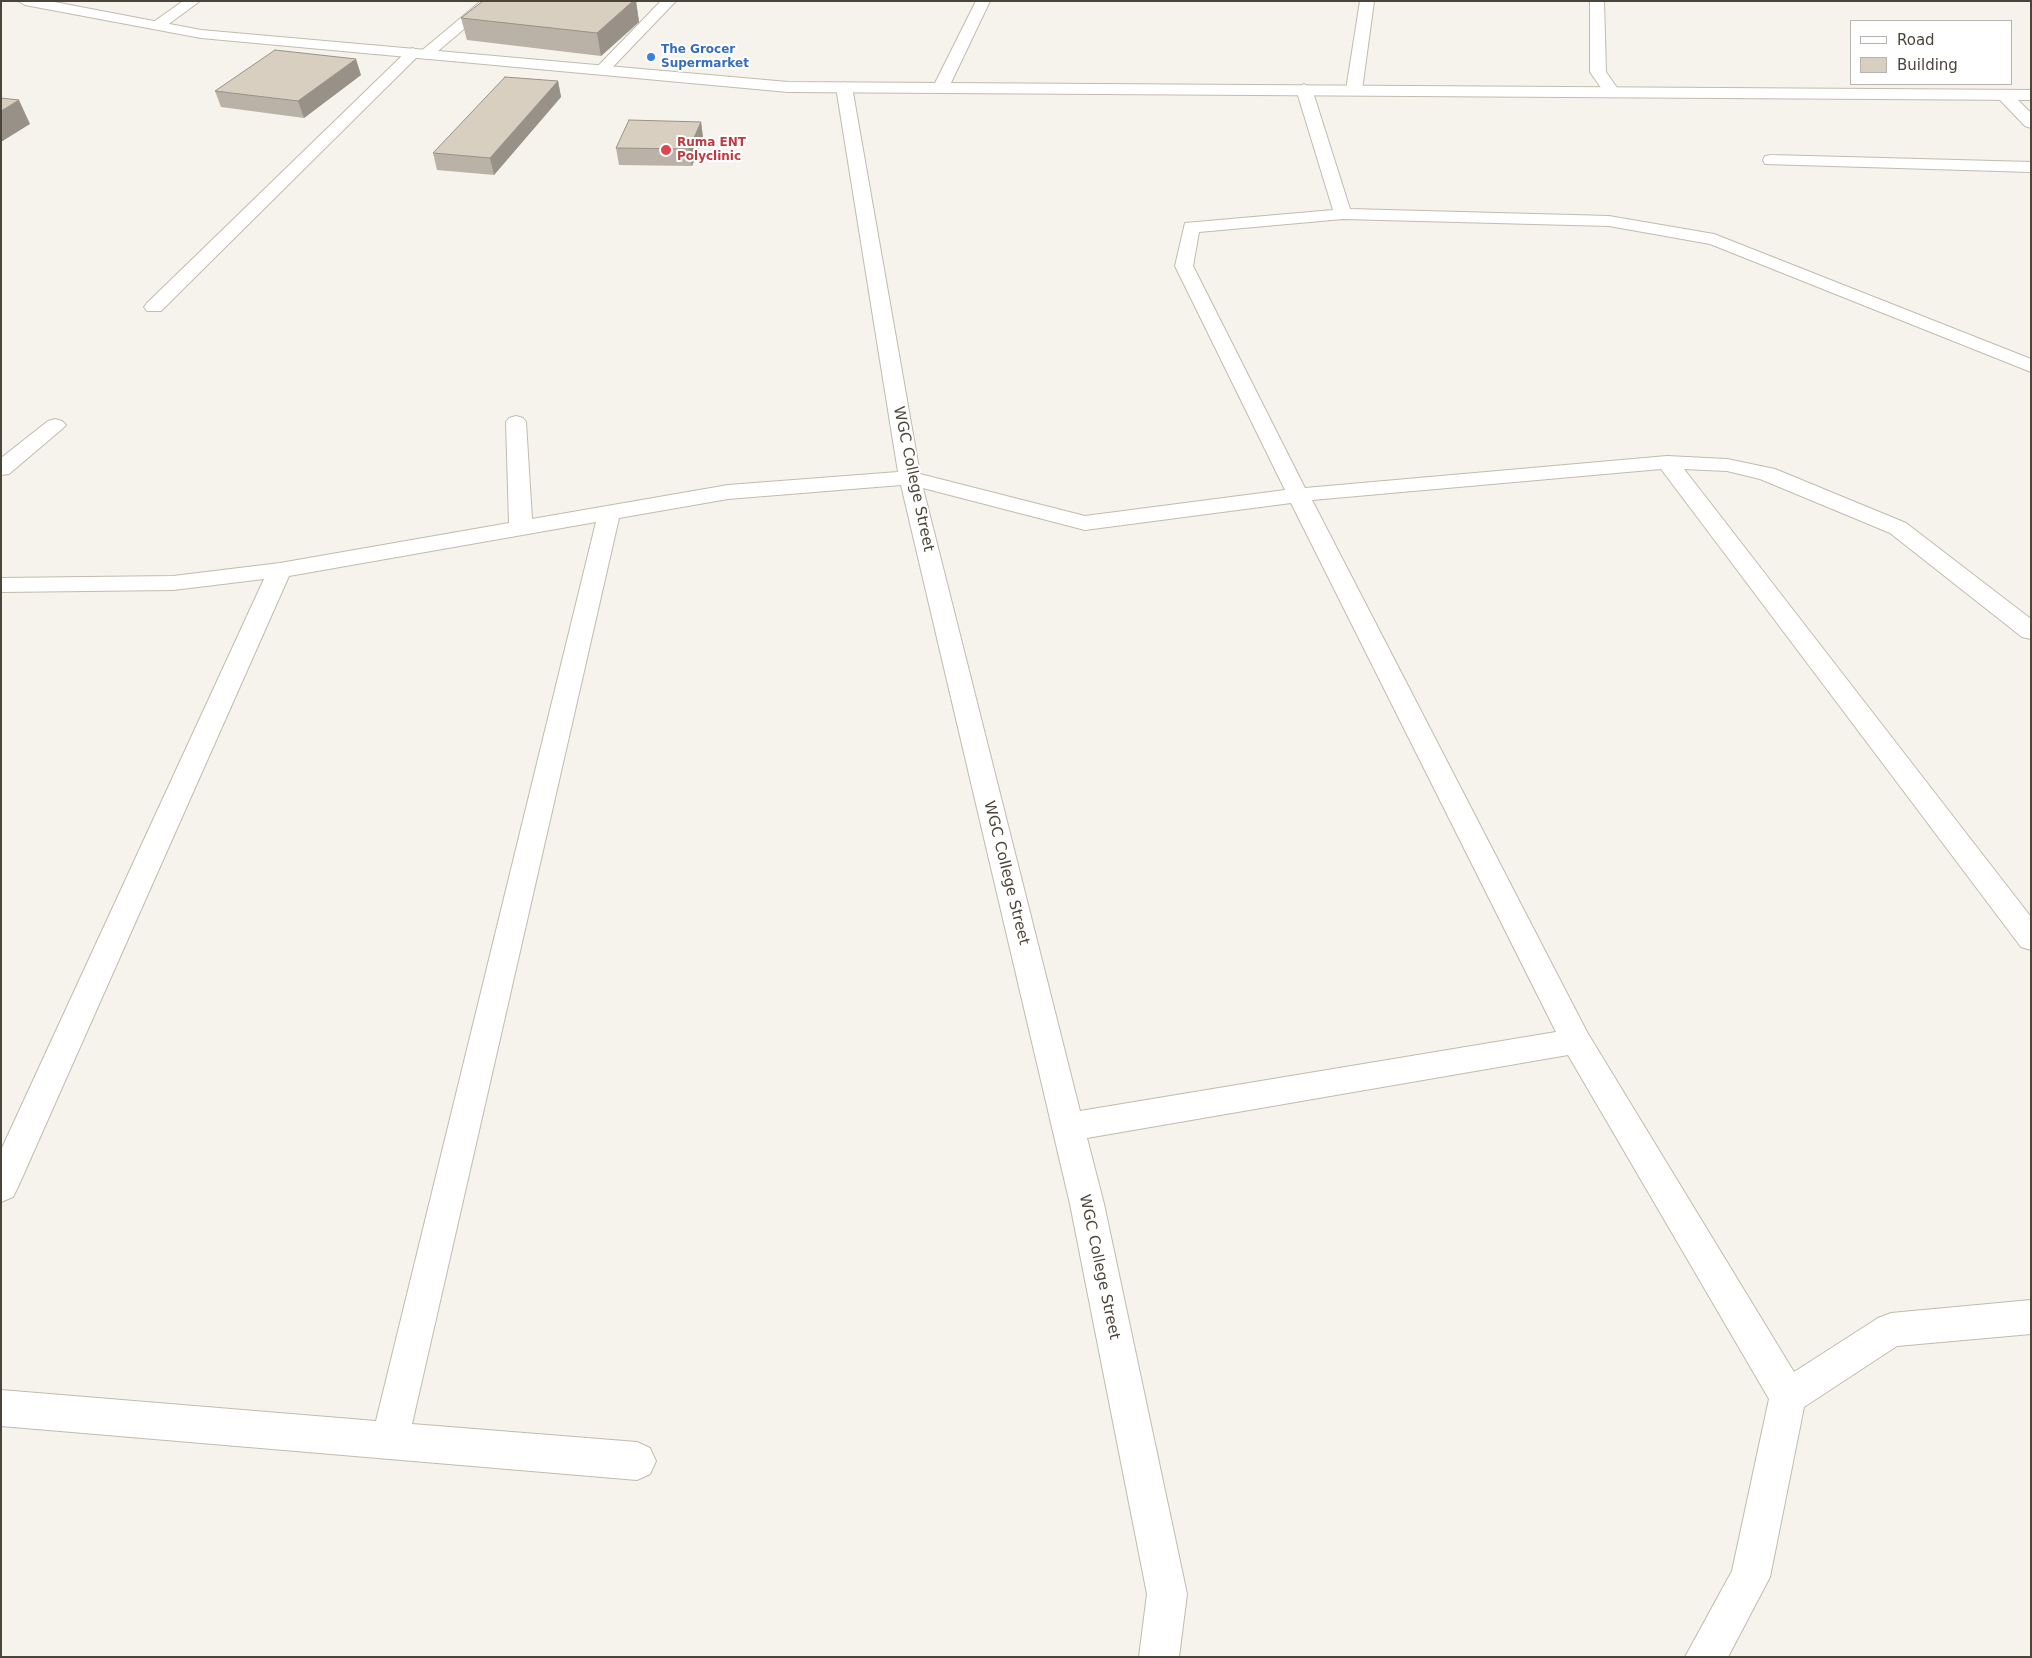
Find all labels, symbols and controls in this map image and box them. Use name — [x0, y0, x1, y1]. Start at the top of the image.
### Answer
legend — [1850, 20, 2012, 85]
text: Road — [1897, 31, 1935, 49]
place label: The Grocer Supermarket — [661, 43, 749, 71]
marker: The Grocer Supermarket — [645, 51, 657, 63]
text: Building — [1897, 56, 1958, 74]
place label: Ruma ENT Polyclinic — [677, 136, 746, 164]
marker: Ruma ENT Polyclinic — [659, 143, 673, 157]
street label: WGC College Street — [889, 405, 937, 553]
street label: WGC College Street — [979, 799, 1033, 947]
street label: WGC College Street — [1075, 1193, 1123, 1341]

